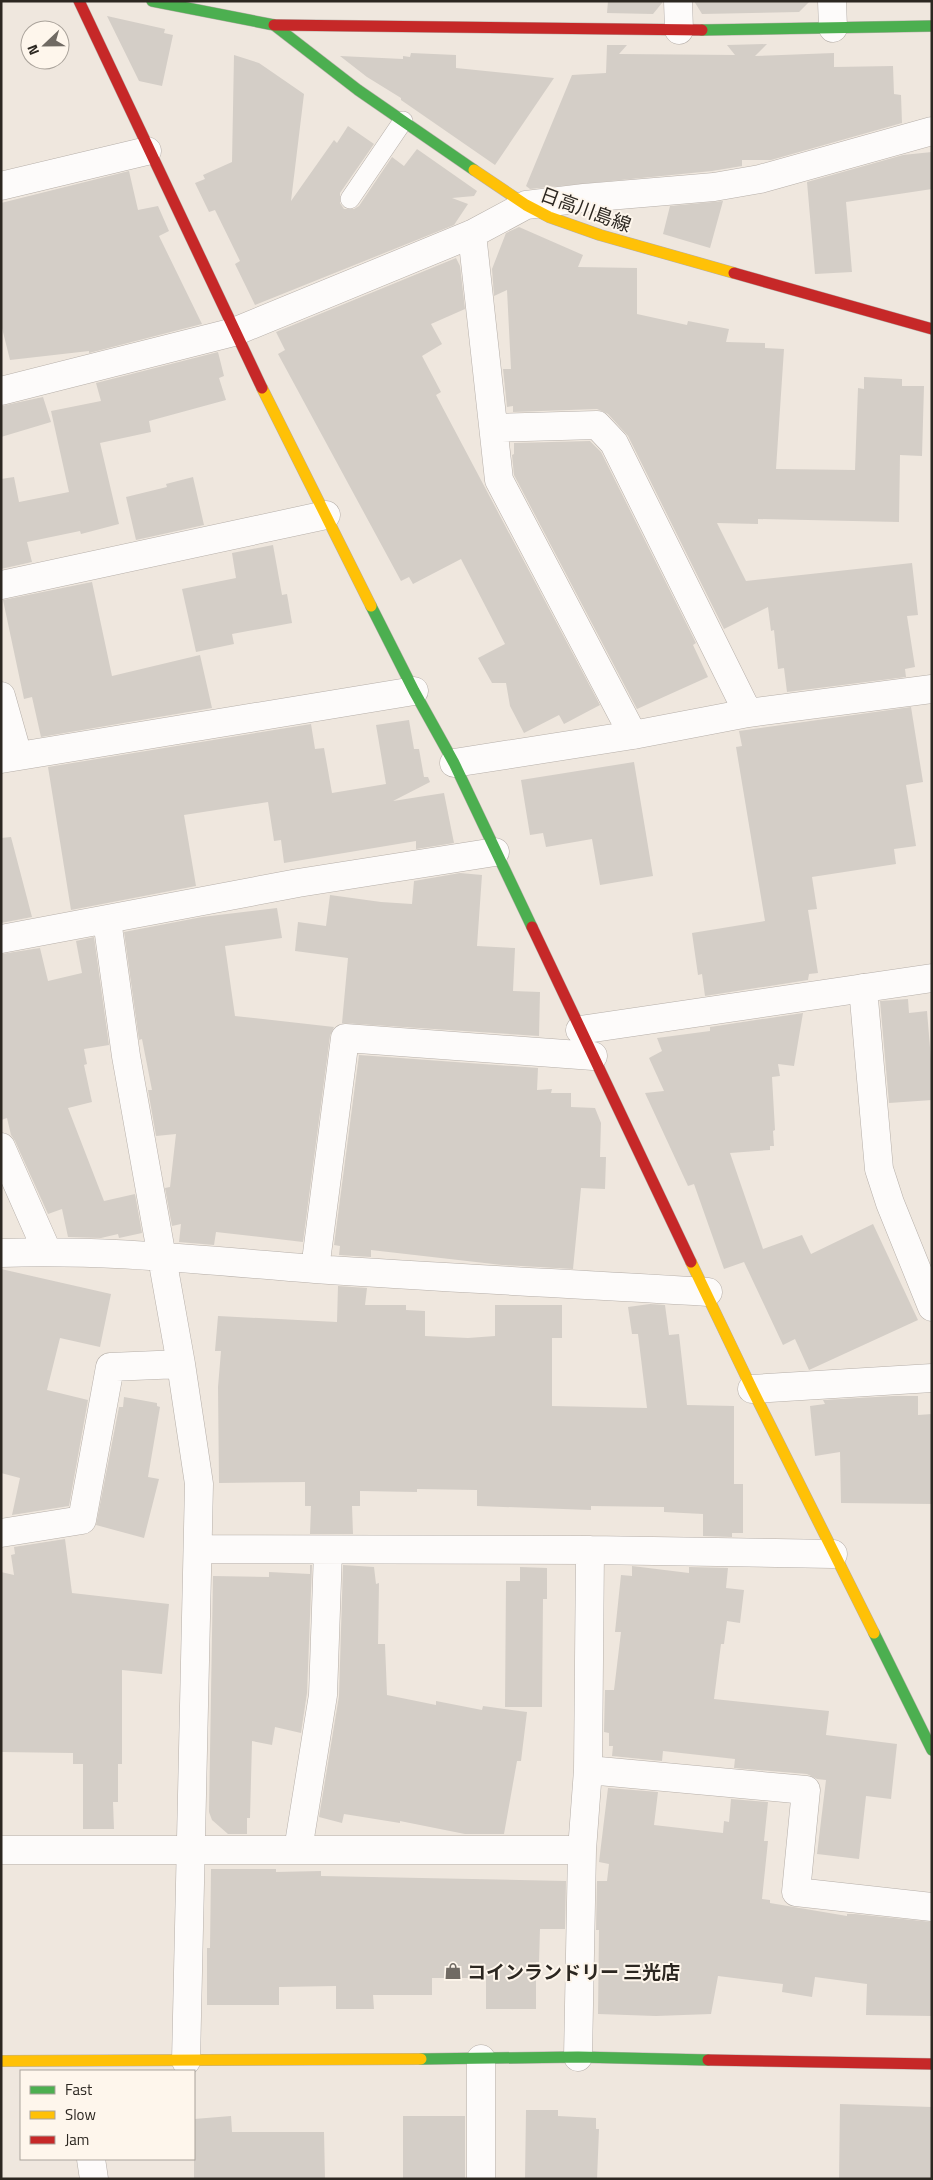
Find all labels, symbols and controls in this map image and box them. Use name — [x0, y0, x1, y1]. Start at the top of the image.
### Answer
north arrow — [20, 20, 70, 70]
text: N — [21, 42, 44, 58]
street label: 日高川島線 — [536, 179, 636, 239]
place label: コインランドリー 三光店 — [467, 1957, 680, 1986]
shop icon: コインランドリー 三光店 — [443, 1961, 463, 1981]
legend — [20, 2070, 195, 2160]
text: Fast — [65, 2078, 93, 2101]
text: Slow — [65, 2103, 96, 2126]
text: Jam — [65, 2128, 89, 2151]

